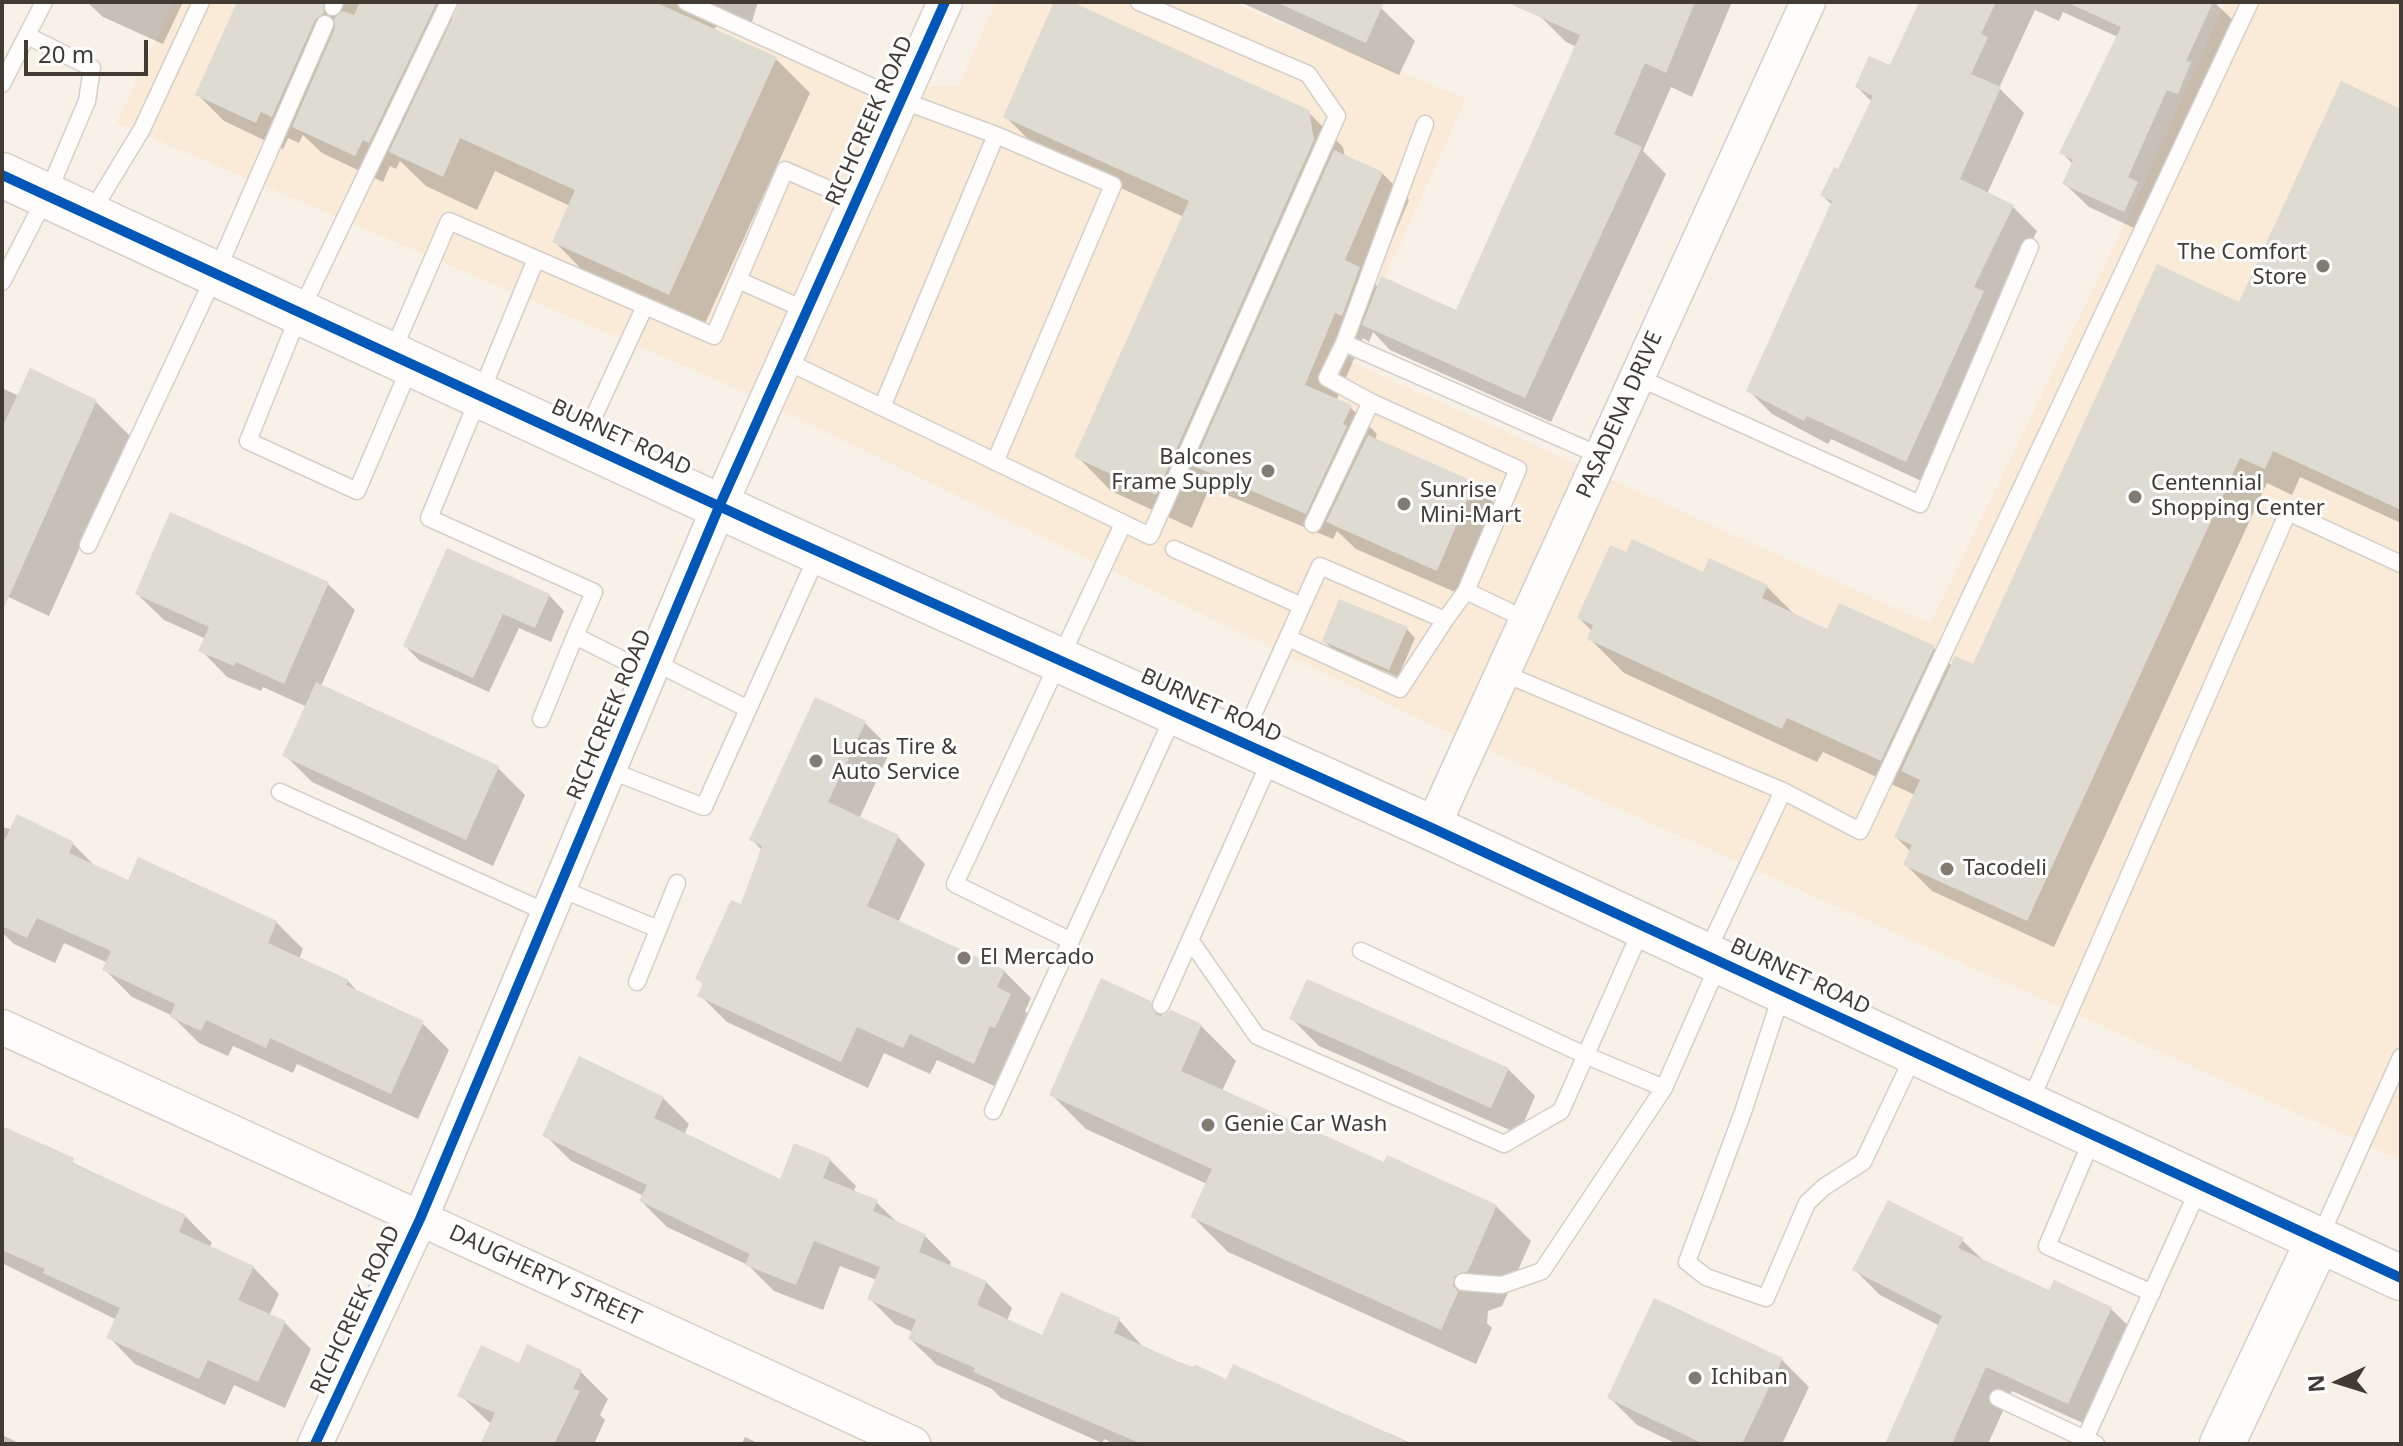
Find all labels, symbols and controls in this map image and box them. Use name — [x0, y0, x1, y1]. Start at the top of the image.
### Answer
scale bar — [28, 24, 152, 74]
street label: RICHCREEK ROAD — [821, 32, 919, 210]
text: 20 m — [38, 37, 94, 70]
place label: The Comfort Store — [2177, 240, 2307, 292]
marker: The Comfort Store — [2314, 257, 2332, 275]
street label: PASADENA DRIVE — [1571, 327, 1669, 503]
street label: BURNET ROAD — [547, 394, 695, 482]
place label: Balcones Frame Supply — [1111, 445, 1252, 496]
marker: Balcones Frame Supply — [1259, 462, 1277, 480]
place label: Centennial Shopping Center — [2151, 471, 2325, 522]
place label: Sunrise Mini-Mart — [1420, 478, 1521, 530]
marker: Centennial Shopping Center — [2126, 488, 2144, 506]
marker: Sunrise Mini-Mart — [1395, 495, 1413, 513]
street label: RICHCREEK ROAD — [562, 625, 658, 805]
street label: BURNET ROAD — [1136, 663, 1286, 749]
place label: Lucas Tire & Auto Service — [832, 735, 960, 786]
marker: Lucas Tire & Auto Service — [807, 752, 825, 770]
place label: Tacodeli — [1963, 856, 2047, 882]
marker: Tacodeli — [1938, 860, 1956, 878]
street label: BURNET ROAD — [1726, 933, 1874, 1021]
place label: El Mercado — [980, 945, 1094, 971]
marker: El Mercado — [955, 949, 973, 967]
place label: Genie Car Wash — [1224, 1112, 1387, 1138]
marker: Genie Car Wash — [1199, 1116, 1217, 1134]
street label: DAUGHERTY STREET — [445, 1220, 645, 1332]
street label: RICHCREEK ROAD — [305, 1221, 407, 1399]
north arrow — [2299, 1342, 2379, 1422]
place label: Ichiban — [1711, 1365, 1788, 1391]
marker: Ichiban — [1686, 1369, 1704, 1387]
text: N — [2299, 1374, 2331, 1394]

